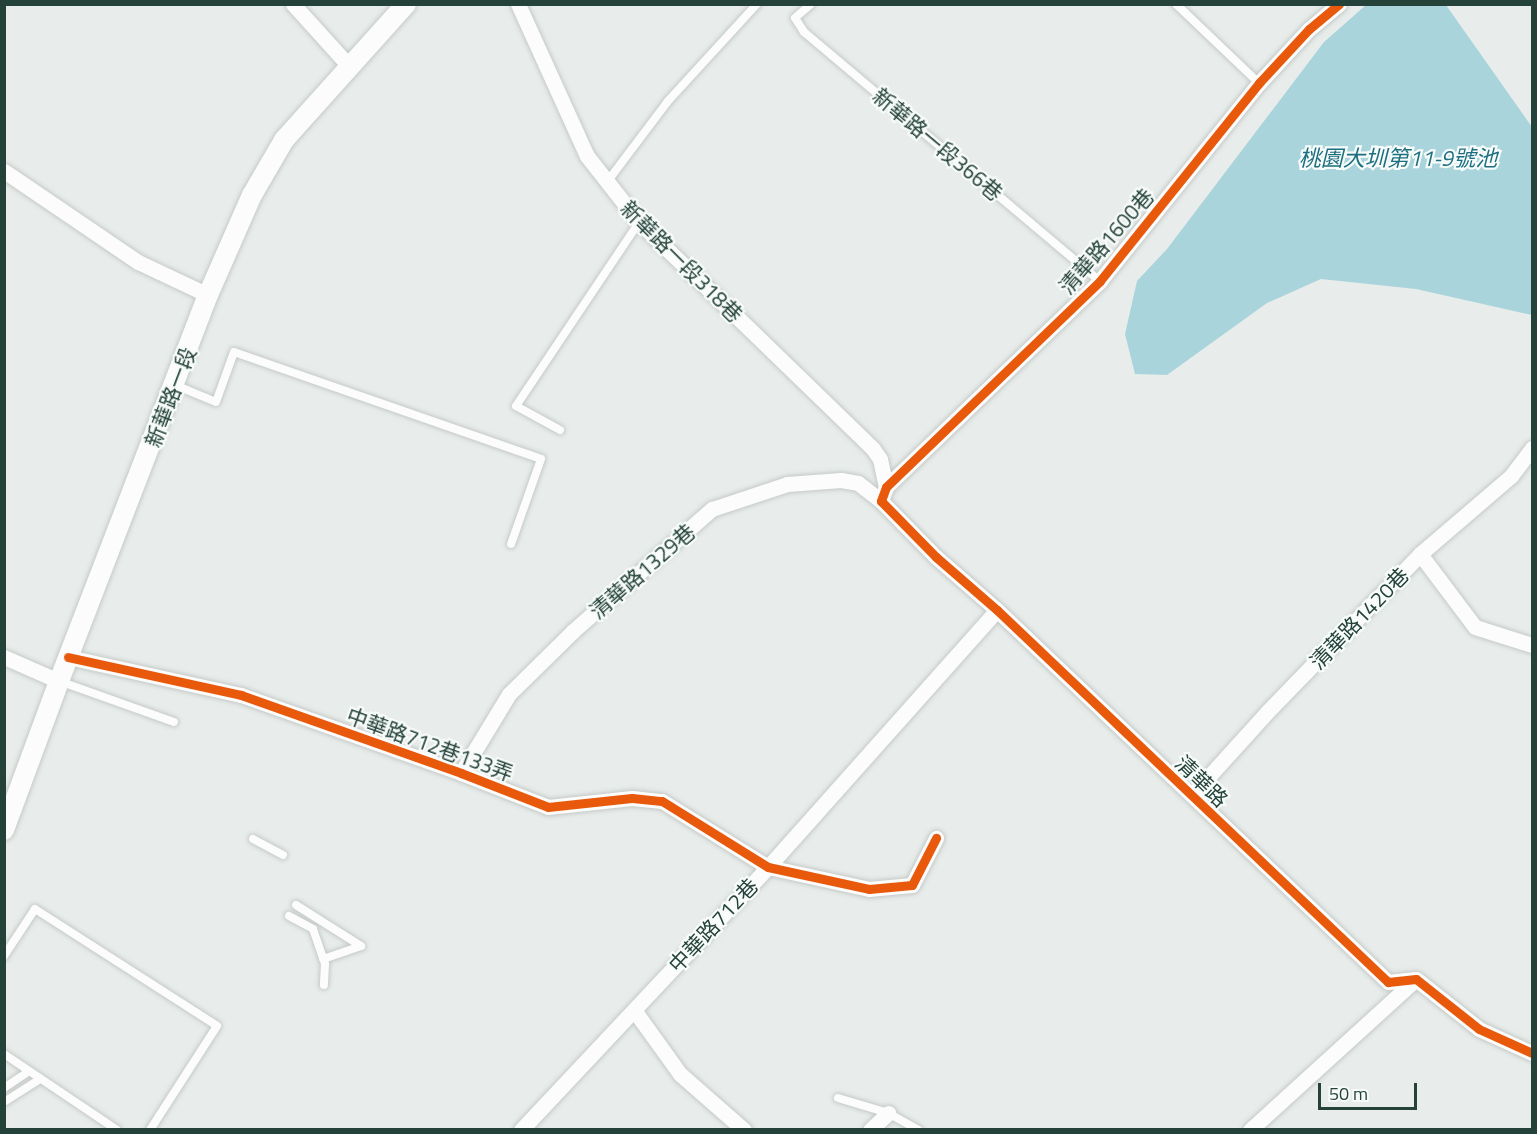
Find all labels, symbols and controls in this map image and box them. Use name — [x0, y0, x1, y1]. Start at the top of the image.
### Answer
street label: 新華路一段366巷 — [868, 83, 1008, 205]
water label: 桃園大圳第11-9號池 — [1299, 146, 1497, 172]
street label: 清華路1600巷 — [1054, 183, 1158, 299]
street label: 新華路一段318巷 — [616, 195, 748, 327]
street label: 新華路一段 — [139, 343, 201, 451]
street label: 清華路1329巷 — [584, 519, 700, 623]
street label: 清華路1420巷 — [1304, 562, 1414, 674]
street label: 中華路712巷133弄 — [343, 702, 517, 786]
street label: 清華路 — [1171, 750, 1233, 812]
street label: 中華路712巷 — [663, 873, 763, 977]
scale bar — [1321, 1071, 1420, 1109]
text: 50 m — [1329, 1080, 1368, 1107]

